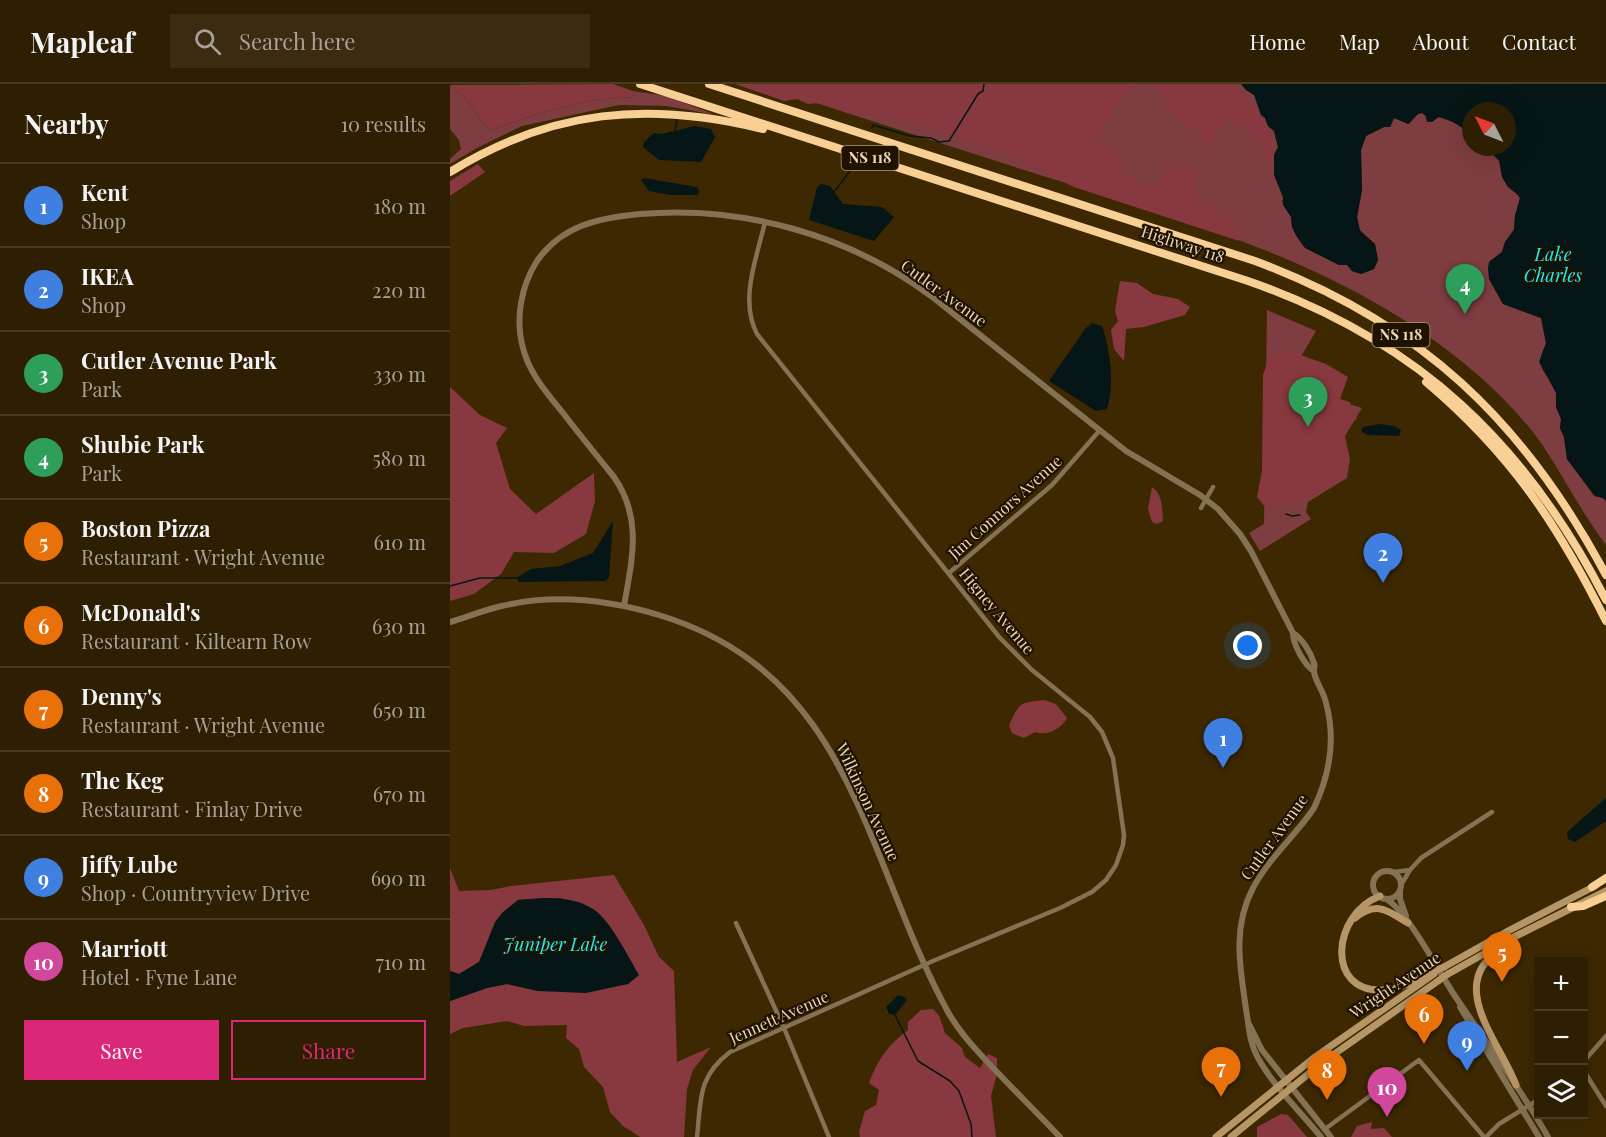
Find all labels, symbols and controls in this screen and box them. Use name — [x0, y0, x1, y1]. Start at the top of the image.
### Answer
search box — [170, 14, 590, 68]
text: Mapleaf — [30, 23, 134, 60]
icon: search — [191, 25, 224, 58]
text: Search here — [239, 26, 355, 56]
text: Home — [1250, 27, 1306, 55]
text: Map — [1339, 27, 1380, 55]
text: About — [1413, 27, 1469, 55]
text: Contact — [1502, 27, 1576, 55]
north arrow — [1462, 102, 1516, 156]
text: Nearby — [24, 106, 109, 141]
text: 10 results — [341, 110, 426, 137]
road number: NS 118 — [842, 146, 898, 170]
text: Kent — [81, 177, 129, 207]
text: 1 — [40, 192, 47, 219]
text: 180 m — [373, 192, 426, 219]
text: Shop — [81, 207, 126, 234]
street label: Highway 118 — [1139, 220, 1227, 267]
water label: Lake Charles — [1524, 242, 1582, 287]
street label: Cutler Avenue — [897, 254, 992, 331]
text: IKEA — [81, 261, 134, 291]
pin: 4 — [1446, 264, 1484, 314]
text: 2 — [38, 276, 49, 303]
text: 220 m — [372, 276, 426, 303]
text: Shop — [81, 291, 126, 318]
road number: NS 118 — [1372, 323, 1430, 347]
text: Cutler Avenue Park — [81, 345, 277, 375]
text: 3 — [39, 360, 48, 387]
text: 330 m — [373, 360, 426, 387]
text: Park — [81, 375, 122, 402]
pin: 3 — [1288, 378, 1328, 427]
text: Shubie Park — [81, 429, 204, 459]
text: 4 — [38, 444, 49, 471]
text: 580 m — [373, 444, 426, 471]
street label: Jim Connors Avenue — [943, 450, 1066, 564]
text: Park — [81, 459, 122, 486]
text: Boston Pizza — [81, 513, 210, 543]
text: 5 — [39, 528, 48, 555]
text: 610 m — [374, 528, 426, 555]
pin: 2 — [1364, 534, 1402, 583]
text: Restaurant · Wright Avenue — [81, 543, 325, 570]
street label: Higney Avenue — [955, 563, 1040, 658]
text: McDonald's — [81, 597, 200, 627]
text: 6 — [38, 612, 49, 639]
text: 630 m — [372, 612, 426, 639]
text: Restaurant · Kiltearn Row — [81, 627, 311, 654]
your location — [1233, 631, 1262, 660]
text: Denny's — [81, 681, 162, 711]
text: 7 — [39, 696, 48, 723]
text: 650 m — [373, 696, 426, 723]
text: Restaurant · Wright Avenue — [81, 711, 325, 738]
pin: 1 — [1204, 718, 1242, 768]
street label: Wilkinson Avenue — [831, 738, 905, 864]
text: The Keg — [81, 765, 164, 795]
text: 8 — [38, 780, 49, 807]
text: 670 m — [373, 780, 426, 807]
street label: Cutler Avenue — [1235, 789, 1312, 884]
text: Restaurant · Finlay Drive — [81, 795, 303, 822]
text: Jiffy Lube — [81, 849, 178, 879]
text: 9 — [38, 864, 49, 891]
text: 690 m — [371, 864, 426, 891]
text: Shop · Countryview Drive — [81, 879, 310, 906]
water label: Juniper Lake — [503, 932, 607, 956]
pin: 5 — [1482, 932, 1522, 982]
text: Marriott — [81, 933, 167, 963]
street label: Wright Avenue — [1344, 947, 1444, 1023]
text: 10 — [33, 948, 54, 975]
text: 710 m — [376, 948, 426, 975]
map controls — [1534, 957, 1588, 1119]
button: + — [1534, 957, 1588, 1011]
text: Hotel · Fyne Lane — [81, 963, 237, 990]
street label: Jennett Avenue — [725, 985, 832, 1048]
pin: 6 — [1404, 994, 1444, 1044]
button: − — [1534, 1011, 1588, 1065]
button: Save — [24, 1020, 219, 1080]
button: Share — [231, 1020, 426, 1080]
pin: 9 — [1448, 1022, 1486, 1071]
pin: 7 — [1202, 1048, 1240, 1097]
pin: 8 — [1308, 1050, 1346, 1100]
button: layers — [1534, 1065, 1588, 1119]
pin: 10 — [1368, 1068, 1406, 1117]

